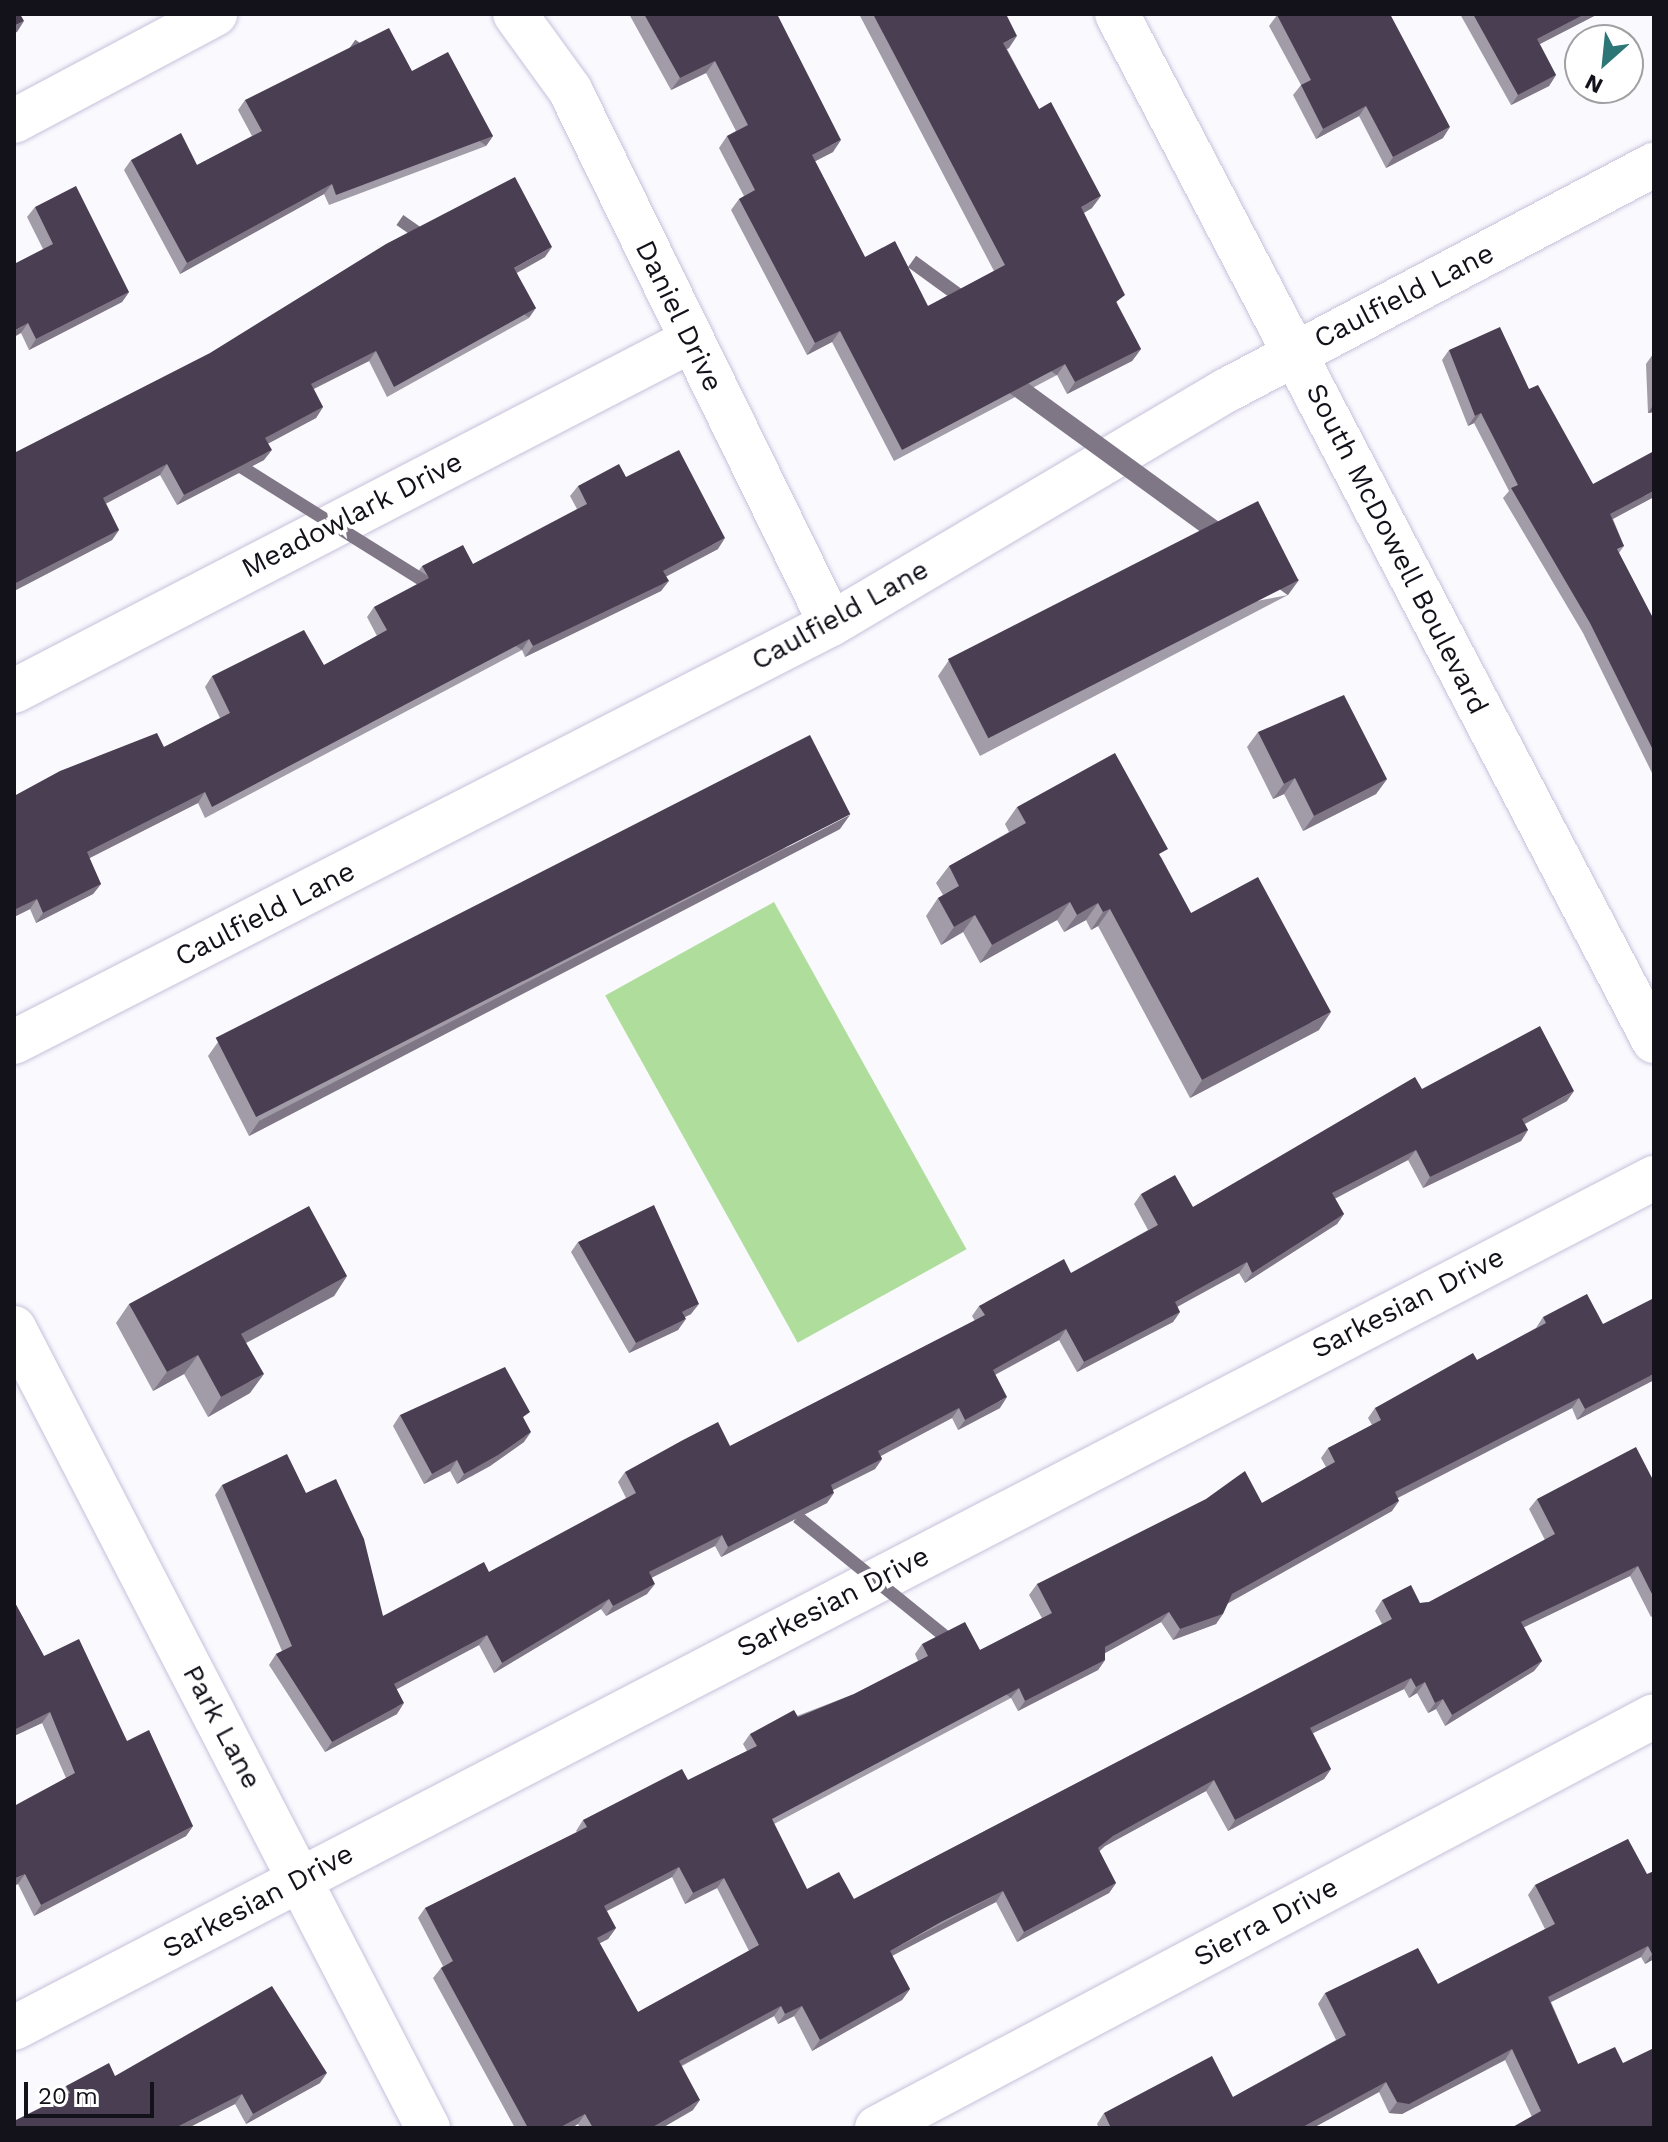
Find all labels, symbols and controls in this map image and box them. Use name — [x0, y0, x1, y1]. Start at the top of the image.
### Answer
north arrow — [1564, 24, 1644, 104]
text: N — [1581, 69, 1607, 99]
street label: Daniel Drive — [628, 235, 730, 397]
street label: Caulfield Lane — [1308, 236, 1500, 356]
street label: South McDowell Boulevard — [1299, 378, 1495, 720]
street label: Meadowlark Drive — [236, 445, 468, 585]
street label: Caulfield Lane — [746, 552, 934, 678]
street label: Caulfield Lane — [169, 854, 361, 974]
street label: Sarkesian Drive — [1306, 1240, 1510, 1366]
street label: Sarkesian Drive — [731, 1539, 935, 1665]
street label: Park Lane — [175, 1659, 269, 1795]
street label: Sarkesian Drive — [157, 1837, 359, 1965]
street label: Sierra Drive — [1188, 1870, 1344, 1974]
scale bar — [28, 2066, 158, 2116]
text: 20 m — [38, 2082, 98, 2110]

